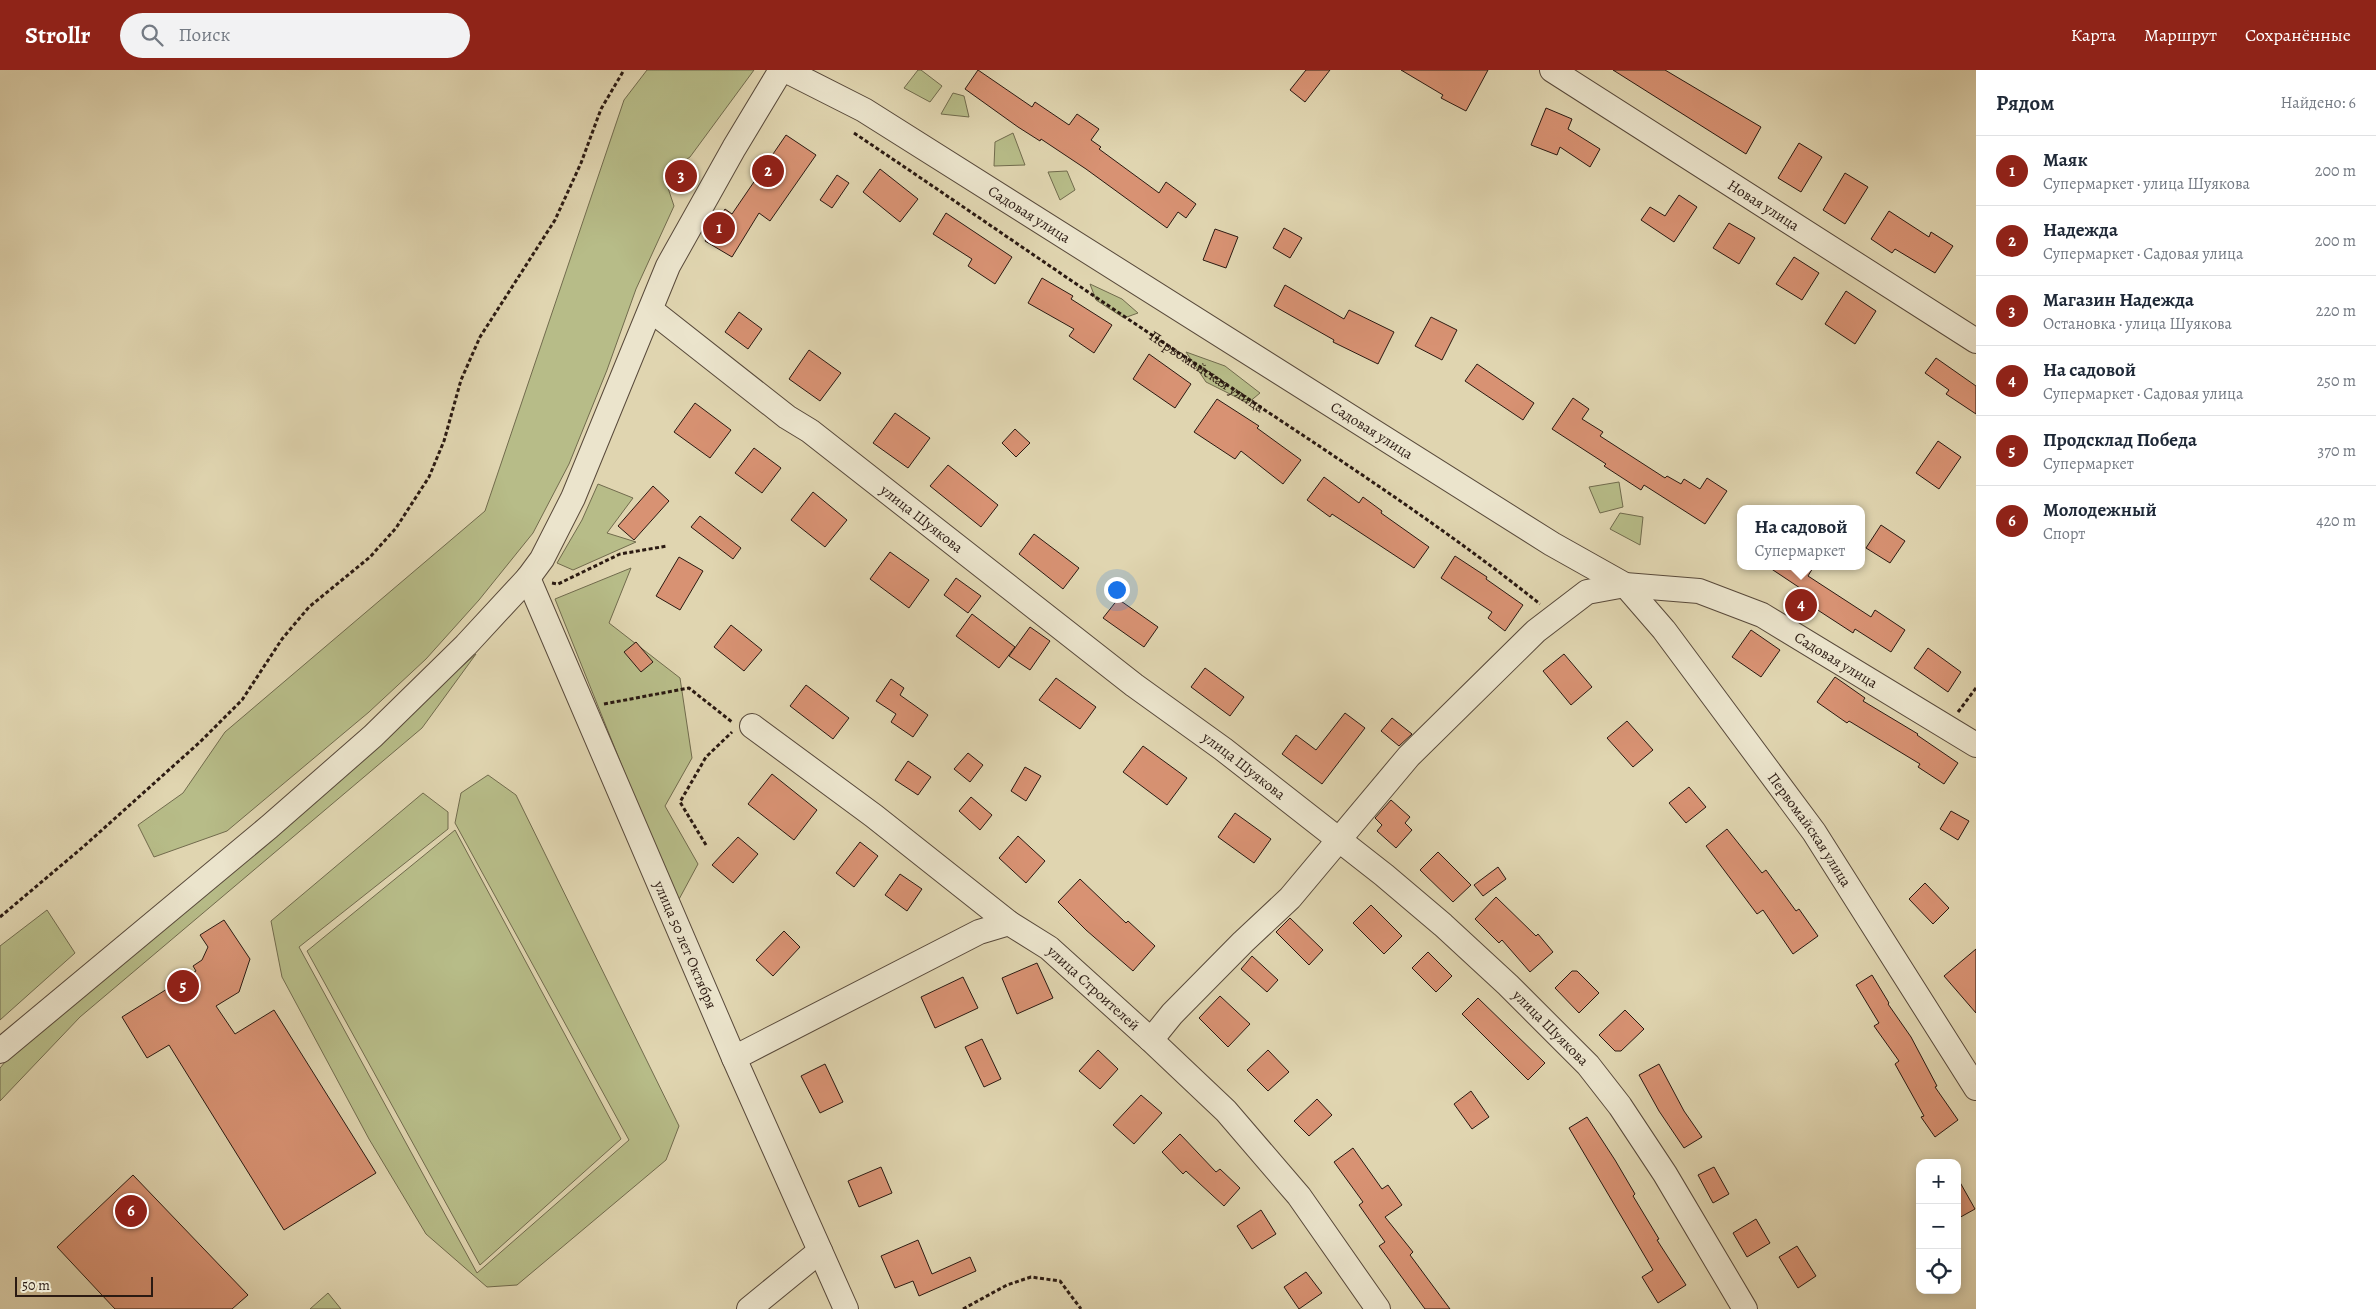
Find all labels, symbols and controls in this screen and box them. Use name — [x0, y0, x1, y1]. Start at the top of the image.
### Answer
search box — [120, 13, 470, 58]
text: Strollr — [25, 19, 90, 51]
icon: search — [138, 21, 166, 49]
text: Поиск — [178, 22, 230, 48]
text: Карта — [2071, 23, 2116, 47]
text: Маршрут — [2144, 23, 2217, 47]
text: Сохранённые — [2245, 23, 2351, 47]
text: Рядом — [1996, 89, 2054, 117]
text: Найдено: 6 — [2281, 92, 2356, 114]
text: Маяк — [2043, 147, 2088, 173]
pin: 2 — [752, 152, 784, 190]
pin: 3 — [665, 157, 697, 195]
text: 1 — [2009, 160, 2015, 182]
text: 200 m — [2315, 160, 2356, 182]
text: Супермаркет · улица Шуякова — [2043, 173, 2250, 195]
street label: Новая улица — [1724, 175, 1803, 236]
street label: Садовая улица — [984, 181, 1074, 248]
pin: 1 — [703, 209, 735, 247]
text: Надежда — [2043, 217, 2118, 243]
text: 2 — [2008, 230, 2016, 252]
text: 200 m — [2315, 230, 2356, 252]
text: Супермаркет · Садовая улица — [2043, 243, 2243, 265]
text: Магазин Надежда — [2043, 287, 2194, 313]
text: 3 — [2009, 300, 2015, 322]
text: 220 m — [2316, 300, 2356, 322]
text: Остановка · улица Шуякова — [2043, 313, 2232, 335]
street label: Первомайская улица — [1145, 326, 1269, 417]
text: На садовой — [2043, 357, 2136, 383]
text: 4 — [2008, 370, 2016, 392]
text: 250 m — [2317, 370, 2356, 392]
text: Супермаркет · Садовая улица — [2043, 383, 2243, 405]
street label: Садовая улица — [1327, 397, 1417, 464]
text: Продсклад Победа — [2043, 427, 2197, 453]
text: 5 — [2009, 440, 2015, 462]
text: 370 m — [2318, 440, 2356, 462]
text: Супермаркет — [2043, 453, 2134, 475]
street label: улица Шуякова — [875, 479, 967, 557]
text: Молодежный — [2043, 497, 2157, 523]
popup — [1737, 505, 1865, 570]
text: 6 — [2008, 510, 2016, 532]
text: 420 m — [2316, 510, 2356, 532]
text: На садовой — [1755, 514, 1847, 540]
text: Спорт — [2043, 523, 2085, 545]
text: Супермаркет — [1755, 540, 1845, 562]
your location — [1104, 577, 1130, 603]
pin: 4 — [1785, 586, 1817, 624]
street label: Садовая улица — [1791, 627, 1881, 693]
street label: улица Шуякова — [1197, 727, 1290, 804]
street label: Первомайская улица — [1763, 768, 1856, 891]
street label: улица 50 лет Октября — [649, 877, 722, 1012]
street label: улица Строителей — [1042, 940, 1144, 1035]
pin: 5 — [167, 967, 199, 1005]
street label: улица Шуякова — [1508, 985, 1593, 1070]
map controls — [1916, 1159, 1961, 1294]
button: + — [1916, 1159, 1961, 1204]
pin: 6 — [115, 1192, 147, 1230]
button: − — [1916, 1204, 1961, 1249]
button: locate — [1916, 1249, 1961, 1294]
scale bar — [15, 1274, 152, 1297]
text: 50 m — [22, 1276, 50, 1295]

